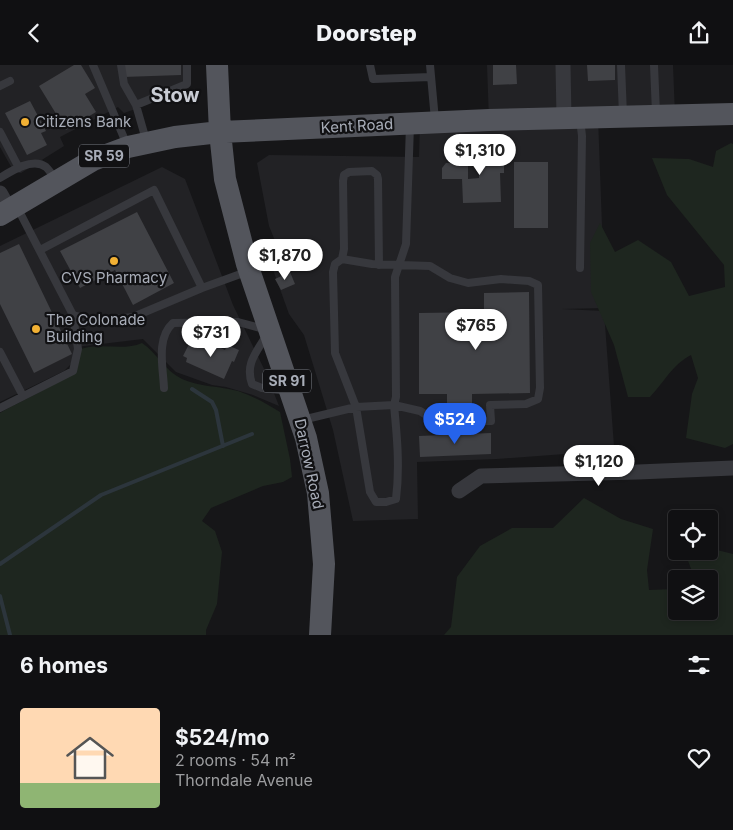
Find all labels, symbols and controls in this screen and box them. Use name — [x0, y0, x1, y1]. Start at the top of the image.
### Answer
icon: back — [20, 19, 48, 47]
icon: share — [685, 19, 713, 47]
text: Doorstep — [316, 20, 417, 46]
district label: Stow — [150, 83, 200, 107]
place label: Citizens Bank — [35, 112, 132, 131]
street label: Kent Road — [320, 114, 394, 137]
marker: Citizens Bank — [19, 116, 31, 128]
pin: $1,310 — [439, 133, 521, 176]
text: $1,310 — [455, 140, 505, 160]
road number: SR 59 — [79, 145, 129, 167]
pin: $1,870 — [244, 239, 326, 281]
text: $1,870 — [259, 245, 311, 265]
marker: CVS Pharmacy — [108, 255, 120, 267]
place label: CVS Pharmacy — [61, 268, 168, 287]
pin: $765 — [446, 309, 506, 351]
place label: The Colonade Building — [46, 310, 145, 346]
pin: $731 — [181, 315, 241, 358]
text: $765 — [456, 315, 496, 335]
text: $731 — [193, 322, 229, 342]
marker: The Colonade Building — [30, 323, 42, 335]
road number: SR 91 — [263, 369, 311, 393]
pin: $524 — [425, 403, 485, 445]
text: $524 — [434, 409, 476, 429]
street label: Darrow Road — [291, 417, 328, 511]
pin: $1,120 — [558, 445, 640, 487]
text: $1,120 — [574, 451, 624, 471]
map controls — [668, 510, 718, 620]
button: locate — [668, 510, 718, 560]
button: layers — [668, 570, 718, 620]
icon: filters — [685, 651, 713, 679]
text: 6 homes — [20, 653, 108, 678]
text: $524/mo — [175, 725, 269, 750]
icon: home — [60, 728, 120, 788]
icon: heart — [685, 744, 713, 772]
text: 2 rooms · 54 m² — [175, 750, 296, 770]
text: Thorndale Avenue — [175, 770, 313, 790]

